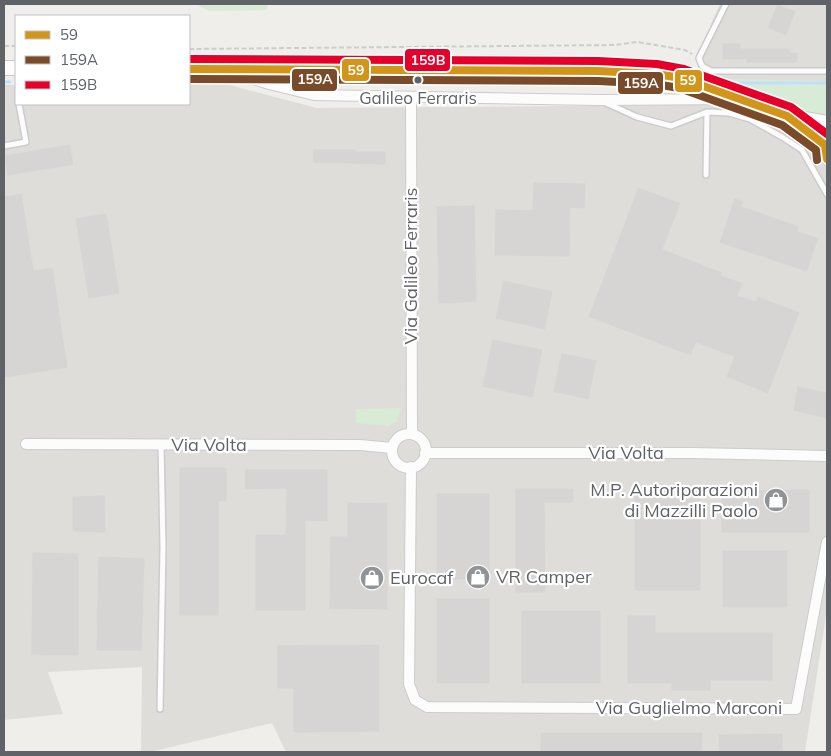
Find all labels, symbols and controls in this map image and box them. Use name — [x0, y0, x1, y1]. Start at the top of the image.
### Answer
legend — [15, 15, 190, 105]
text: 59 — [60, 25, 78, 44]
line badge: 159B — [404, 48, 451, 72]
text: 159A — [60, 50, 98, 69]
text: 159B — [411, 51, 446, 69]
line badge: 59 — [341, 58, 370, 82]
text: 59 — [348, 61, 364, 79]
line badge: 159A — [291, 68, 338, 92]
line badge: 59 — [674, 69, 703, 93]
text: 159A — [297, 70, 333, 88]
line badge: 159A — [617, 71, 664, 95]
text: 59 — [680, 71, 696, 89]
text: 159A — [623, 74, 659, 92]
text: 159B — [60, 75, 97, 94]
marker: Galileo Ferraris — [413, 75, 423, 85]
place label: Galileo Ferraris — [359, 87, 477, 108]
street label: Via Galileo Ferraris — [399, 187, 422, 345]
street label: Via Volta — [171, 433, 247, 456]
street label: Via Volta — [588, 441, 664, 464]
place label: M.P. Autoriparazioni di Mazzilli Paolo — [590, 478, 758, 522]
shop icon: M.P. Autoriparazioni di Mazzilli Paolo — [763, 487, 789, 513]
shop icon: VR Camper — [465, 564, 491, 590]
shop icon: Eurocaf — [359, 565, 385, 591]
place label: VR Camper — [496, 565, 592, 588]
place label: Eurocaf — [390, 566, 454, 589]
street label: Via Guglielmo Marconi — [596, 696, 782, 719]

